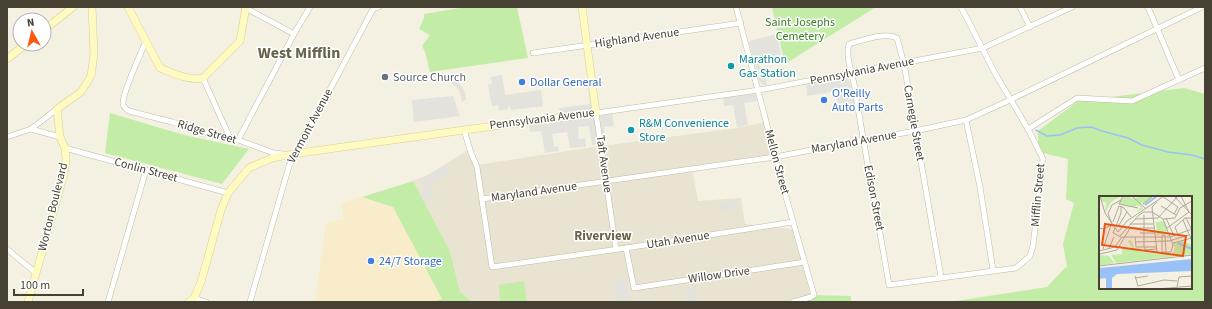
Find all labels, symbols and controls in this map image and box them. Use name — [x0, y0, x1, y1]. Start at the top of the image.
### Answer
north arrow — [12, 12, 52, 52]
park label: Saint Josephs Cemetery — [765, 14, 835, 45]
text: N — [26, 15, 35, 31]
street label: Highland Avenue — [594, 24, 680, 52]
district label: West Mifflin — [258, 42, 340, 64]
place label: Marathon Gas Station — [739, 51, 796, 82]
street label: Pennsylvania Avenue — [809, 53, 916, 89]
marker: Marathon Gas Station — [726, 61, 736, 71]
place label: Source Church — [393, 69, 466, 86]
marker: Source Church — [380, 72, 390, 82]
place label: Dollar General — [530, 74, 601, 91]
marker: Dollar General — [517, 77, 527, 87]
street label: Carnegie Street — [899, 84, 929, 162]
place label: O'Reilly Auto Parts — [832, 85, 883, 116]
street label: Vermont Avenue — [283, 86, 337, 166]
marker: O'Reilly Auto Parts — [819, 95, 829, 105]
street label: Pennsylvania Avenue — [489, 104, 596, 134]
street label: Ridge Street — [175, 115, 239, 149]
place label: R&M Convenience Store — [639, 115, 729, 146]
marker: R&M Convenience Store — [626, 125, 636, 135]
street label: Maryland Avenue — [810, 126, 898, 158]
street label: Mellon Street — [760, 128, 794, 196]
street label: Taft Avenue — [592, 134, 616, 194]
street label: Conlin Street — [112, 153, 180, 187]
street label: Worton Boulevard — [34, 161, 72, 253]
street label: Mifflin Street — [1027, 163, 1049, 227]
street label: Edison Street — [859, 164, 889, 232]
street label: Maryland Avenue — [490, 178, 578, 206]
inset map — [1099, 196, 1192, 289]
district label: Riverview — [574, 227, 632, 245]
street label: Utah Avenue — [645, 227, 711, 253]
place label: 24/7 Storage — [379, 253, 442, 270]
marker: 24/7 Storage — [366, 256, 376, 266]
street label: Willow Drive — [687, 262, 751, 288]
scale bar — [14, 271, 83, 297]
text: 100 m — [20, 277, 50, 294]

